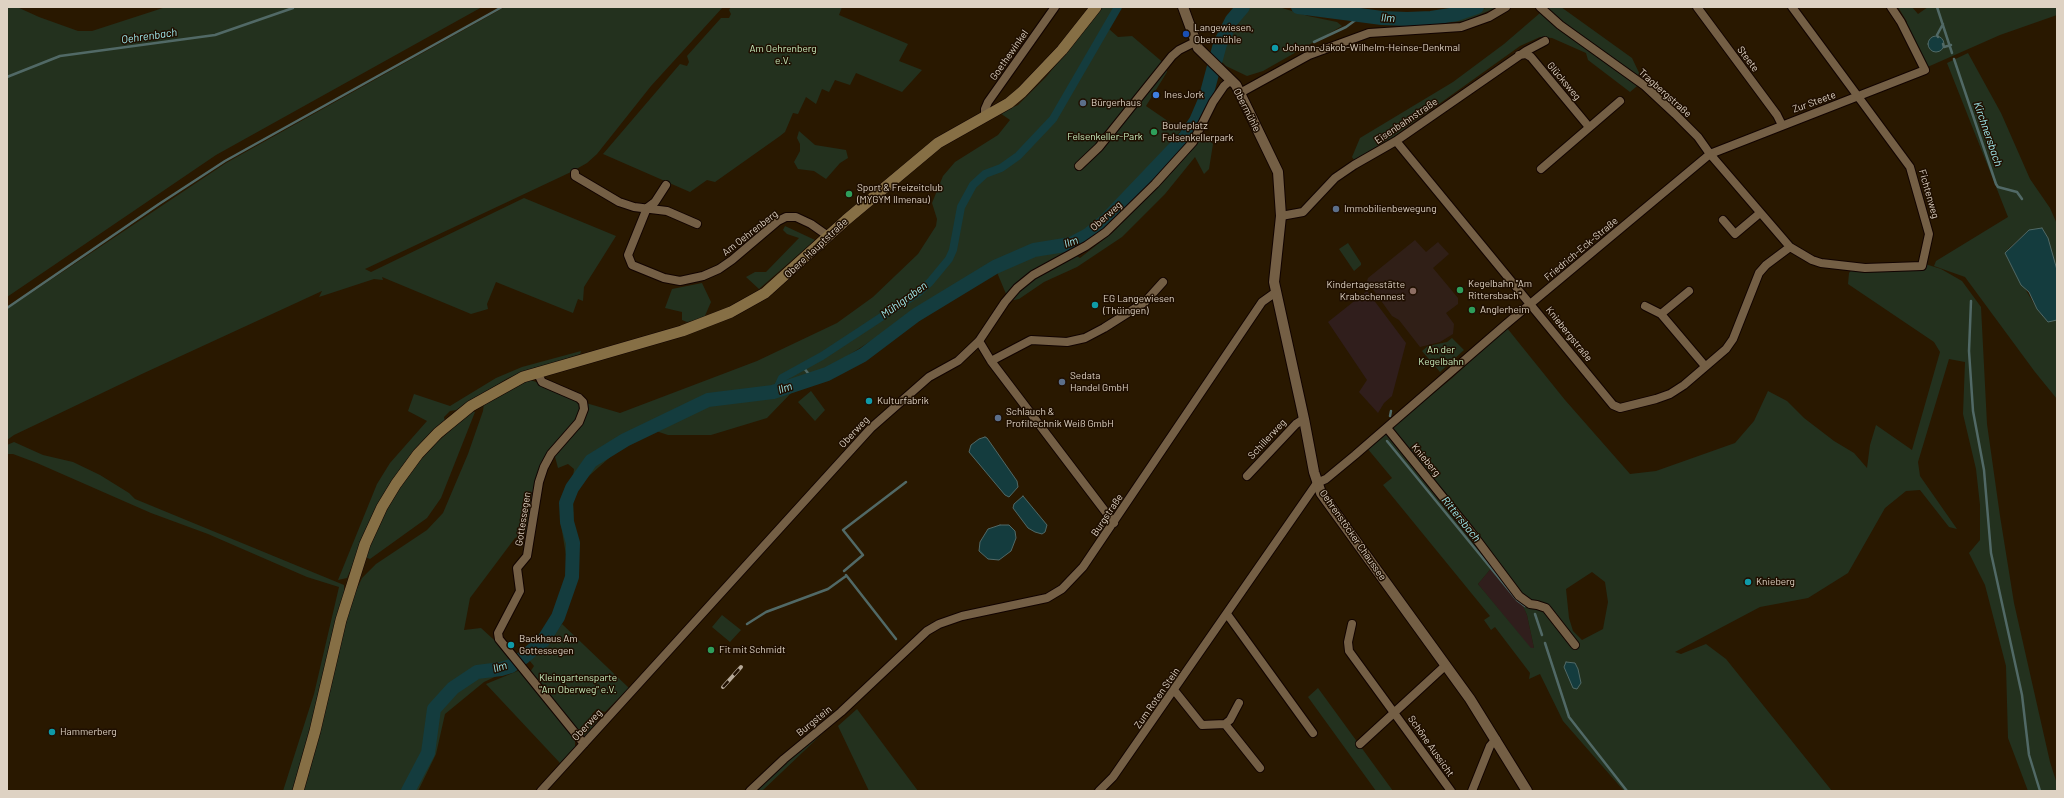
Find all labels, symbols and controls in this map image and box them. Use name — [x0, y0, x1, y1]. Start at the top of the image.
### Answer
water label: Ilm — [1381, 11, 1395, 25]
place label: Langewiesen, Obermühle — [1194, 22, 1254, 46]
water label: Oehrenbach — [120, 26, 178, 46]
street label: Goethewinkel — [987, 28, 1031, 82]
marker: Langewiesen, Obermühle — [1181, 29, 1191, 39]
place label: Johann-Jakob-Wilhelm-Heinse-Denkmal — [1283, 42, 1460, 54]
park label: Am Oehrenberg e.V. — [749, 43, 817, 66]
marker: Johann-Jakob-Wilhelm-Heinse-Denkmal — [1270, 43, 1280, 53]
street label: Steete — [1735, 44, 1761, 74]
street label: Glücksweg — [1545, 59, 1583, 103]
street label: Tragbergstraße — [1636, 66, 1694, 120]
street label: Obermühle — [1231, 86, 1263, 134]
place label: Ines Jork — [1164, 89, 1204, 101]
street label: Zur Steete — [1791, 89, 1837, 115]
marker: Ines Jork — [1151, 90, 1161, 100]
street label: Eisenbahnstraße — [1372, 95, 1440, 147]
place label: Bürgerhaus — [1091, 97, 1141, 109]
marker: Bürgerhaus — [1078, 98, 1088, 108]
water label: Kirchnersbach — [1971, 100, 2005, 168]
place label: Bouleplatz Felsenkellerpark — [1162, 120, 1233, 144]
marker: Bouleplatz Felsenkellerpark — [1149, 127, 1159, 137]
park label: Felsenkeller-Park — [1067, 131, 1143, 143]
street label: Fichtenweg — [1916, 168, 1942, 220]
place label: Sport & Freizeitclub (MYGYM Ilmenau) — [857, 182, 943, 206]
marker: Sport & Freizeitclub (MYGYM Ilmenau) — [844, 189, 854, 199]
street label: Oberweg — [1088, 199, 1124, 233]
place label: Immobilienbewegung — [1344, 203, 1436, 215]
marker: Immobilienbewegung — [1331, 204, 1341, 214]
street label: Am Oehrenberg — [720, 208, 780, 258]
street label: Friedrich-Eck-Straße — [1542, 215, 1620, 283]
street label: Obere Hauptstraße — [782, 216, 850, 280]
water label: Ilm — [1062, 233, 1080, 251]
place label: Kegelbahn "Am Rittersbach" — [1468, 278, 1532, 302]
water label: Mühlgraben — [878, 279, 930, 321]
place label: Kindertagesstätte Krabschennest — [1326, 279, 1405, 302]
marker: Kegelbahn "Am Rittersbach" — [1455, 285, 1465, 295]
marker: Kindertagesstätte Krabschennest — [1408, 286, 1418, 296]
place label: EG Langewiesen (Thüingen) — [1103, 293, 1174, 316]
marker: EG Langewiesen (Thüingen) — [1090, 300, 1100, 310]
place label: Anglerheim — [1480, 304, 1530, 316]
street label: Kniebergstraße — [1543, 304, 1595, 364]
marker: Anglerheim — [1467, 305, 1477, 315]
park label: An der Kegelbahn — [1418, 344, 1464, 368]
place label: Sedata Handel GmbH — [1070, 370, 1128, 394]
marker: Sedata Handel GmbH — [1057, 377, 1067, 387]
water label: Ilm — [776, 380, 794, 396]
place label: Kulturfabrik — [877, 395, 929, 407]
marker: Kulturfabrik — [864, 396, 874, 406]
place label: Schlauch & Profiltechnik Weiß GmbH — [1006, 406, 1114, 430]
marker: Schlauch & Profiltechnik Weiß GmbH — [993, 413, 1003, 423]
street label: Oberweg — [836, 414, 872, 450]
street label: Schillerweg — [1245, 416, 1289, 462]
street label: Knieberg — [1409, 441, 1443, 479]
street label: Oehrenstöcker Chaussee — [1317, 487, 1389, 583]
street label: Gottessegen — [513, 491, 533, 547]
street label: Burgstraße — [1089, 492, 1125, 538]
water label: Rittersbach — [1439, 494, 1483, 544]
place label: Knieberg — [1756, 576, 1795, 588]
marker: Knieberg — [1743, 577, 1753, 587]
place label: Backhaus Am Gottessegen — [519, 633, 578, 656]
marker: Backhaus Am Gottessegen — [506, 640, 516, 650]
place label: Fit mit Schmidt — [719, 644, 786, 656]
marker: Fit mit Schmidt — [706, 645, 716, 655]
water label: Ilm — [491, 659, 509, 675]
street label: Zum Roten Stein — [1132, 665, 1182, 731]
park label: Kleingartensparte "Am Oberweg" e.V. — [539, 672, 617, 696]
street label: Burgstein — [794, 703, 834, 739]
street label: Oberweg — [569, 707, 605, 743]
street label: Schöne Aussicht — [1405, 713, 1457, 779]
place label: Hammerberg — [60, 726, 117, 738]
marker: Hammerberg — [47, 727, 57, 737]

